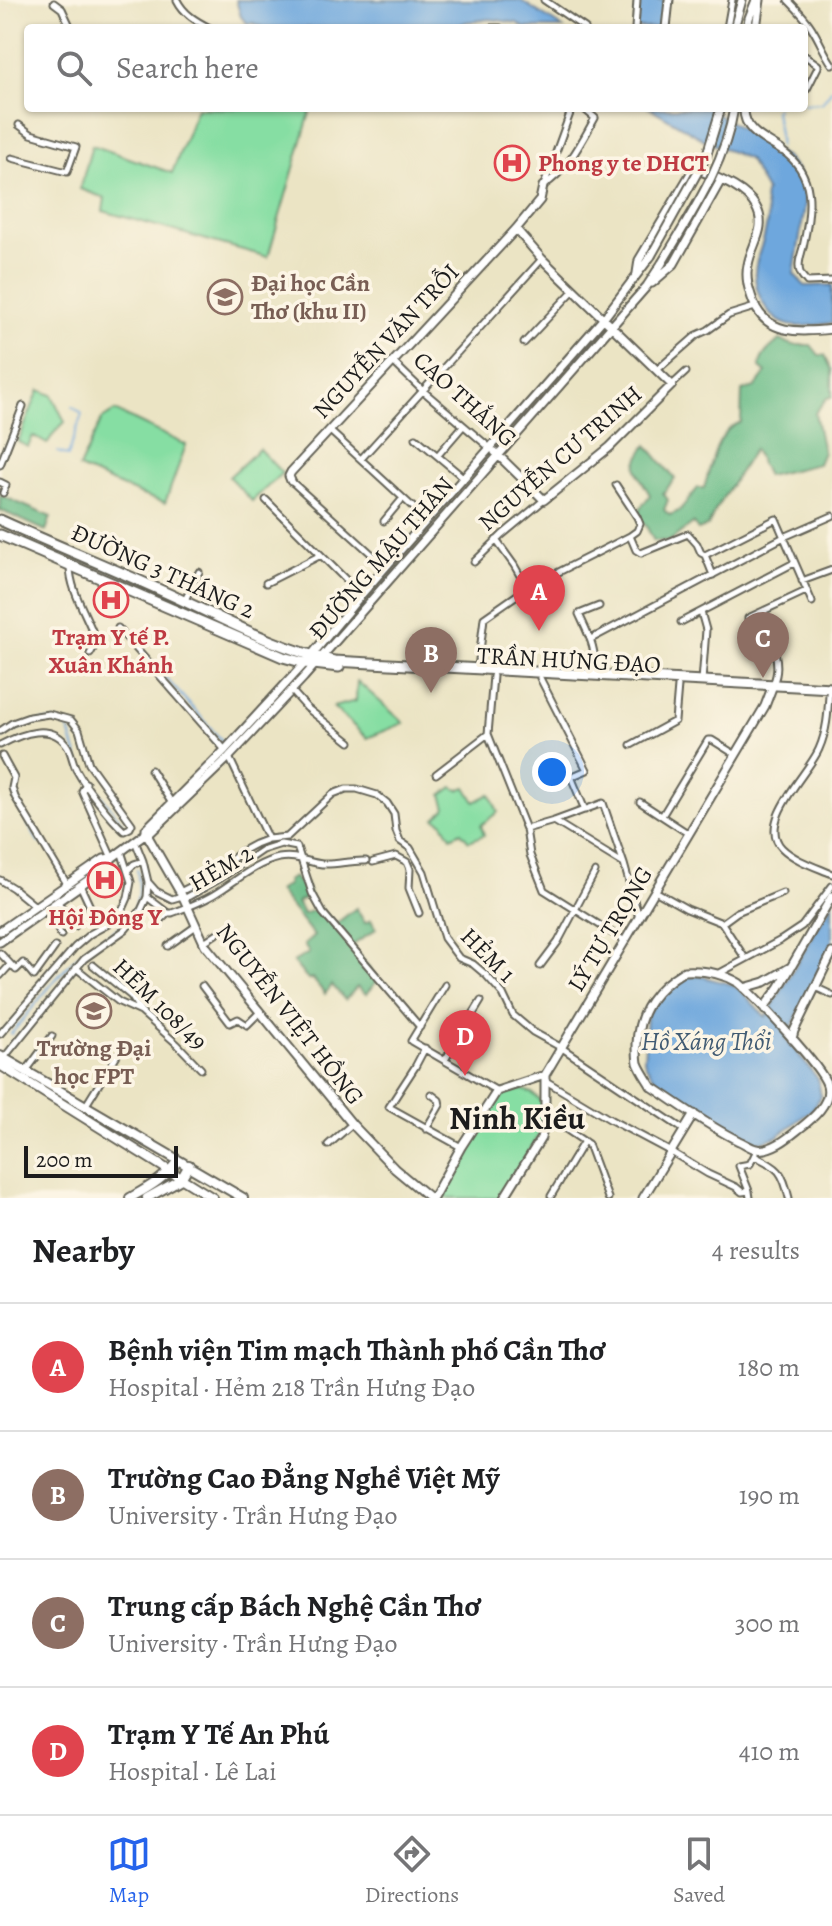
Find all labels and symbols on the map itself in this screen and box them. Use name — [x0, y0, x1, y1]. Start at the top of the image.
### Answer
hospital icon: Phong y te DHCT — [493, 144, 531, 182]
place label: Phong y te DHCT — [538, 147, 709, 179]
street label: NGUYỄN VĂN TRỖI — [306, 257, 466, 425]
place label: Đại học Cần Thơ (khu II) — [251, 267, 370, 327]
school or university icon: Đại học Cần Thơ (khu II) — [206, 278, 244, 316]
street label: CAO THẮNG — [407, 344, 523, 454]
street label: NGUYỄN CƯ TRINH — [471, 378, 649, 538]
street label: ĐƯỜNG MẬU THÂN — [301, 470, 461, 646]
street label: ĐƯỜNG 3 THÁNG 2 — [66, 516, 260, 626]
pin: A — [513, 565, 565, 631]
hospital icon: Trạm Y tế P. Xuân Khánh — [92, 581, 130, 619]
pin: C — [737, 612, 789, 678]
place label: Trạm Y tế P. Xuân Khánh — [49, 621, 173, 681]
pin: B — [405, 627, 457, 693]
street label: TRẦN HƯNG ĐẠO — [476, 639, 662, 681]
your location — [532, 752, 572, 792]
street label: HẺM 2 — [183, 837, 259, 899]
street label: LÝ TỰ TRỌNG — [560, 860, 660, 998]
hospital icon: Hội Đông Y — [86, 861, 124, 899]
place label: Hội Đông Y — [48, 901, 163, 933]
street label: NGUYỄN VIỆT HỒNG — [209, 917, 371, 1111]
street label: HẺM 1 — [454, 921, 522, 989]
street label: HẼM 108/49 — [106, 951, 214, 1057]
school or university icon: Trường Đại học FPT — [75, 992, 113, 1030]
pin: D — [439, 1010, 491, 1076]
water label: Hồ Xáng Thổi — [641, 1024, 771, 1059]
place label: Trường Đại học FPT — [37, 1032, 151, 1092]
district label: Ninh Kiều — [449, 1096, 585, 1140]
scale bar — [24, 1142, 178, 1178]

